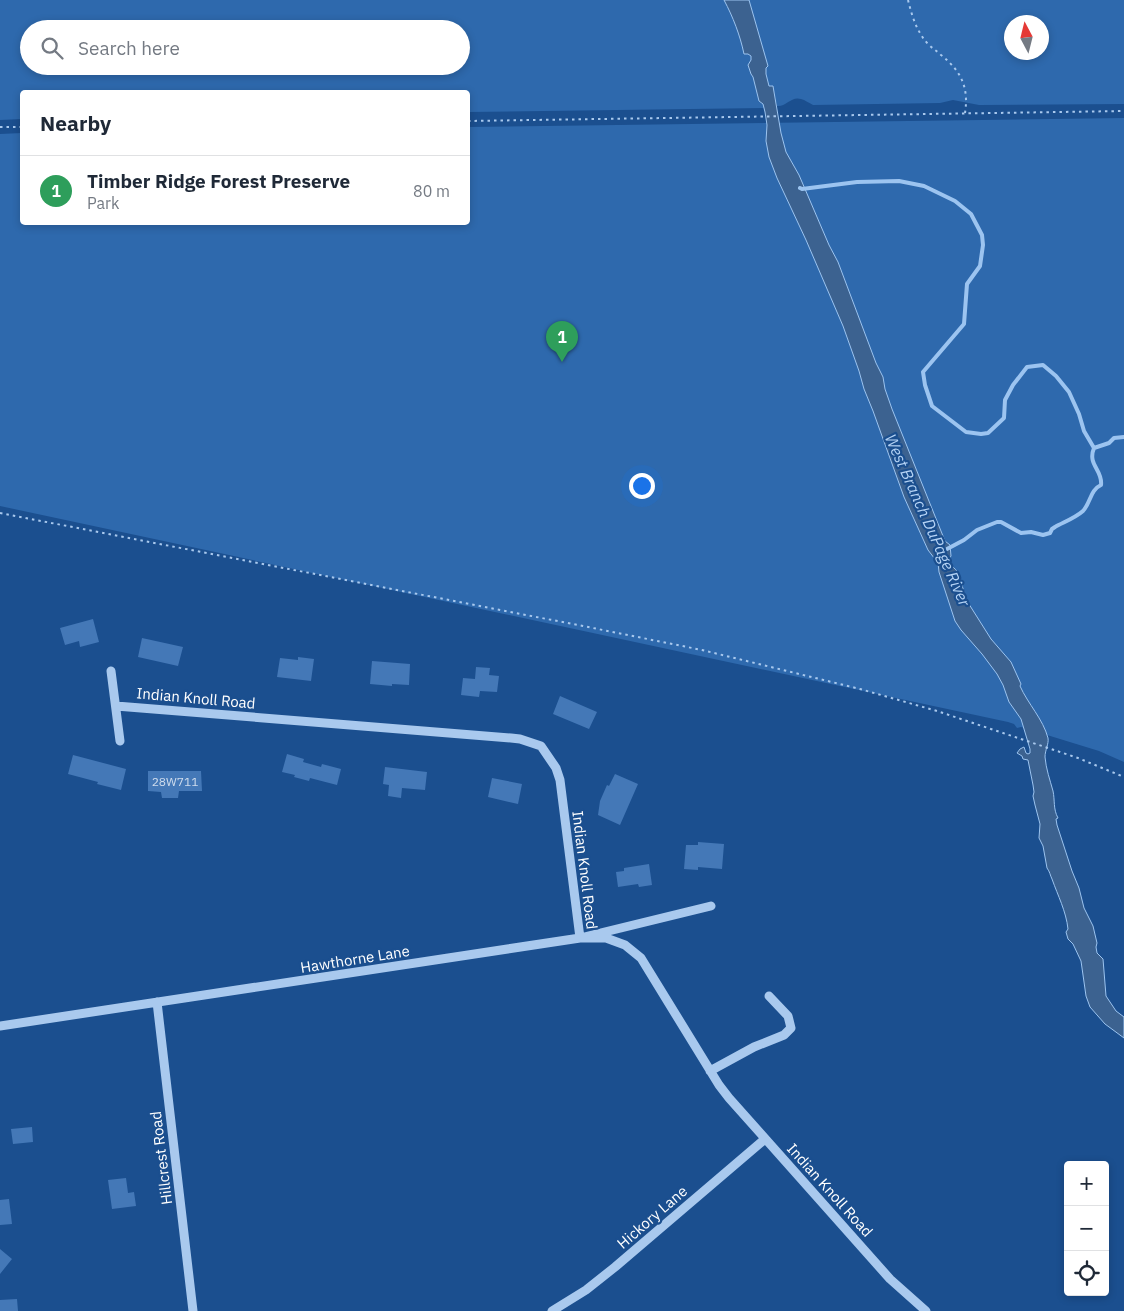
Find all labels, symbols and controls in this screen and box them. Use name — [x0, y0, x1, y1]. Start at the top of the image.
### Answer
north arrow — [1004, 15, 1049, 60]
search box — [20, 20, 470, 75]
icon: search — [38, 34, 66, 62]
text: Search here — [78, 36, 180, 60]
text: Nearby — [40, 109, 111, 137]
text: Timber Ridge Forest Preserve — [87, 169, 350, 193]
text: 1 — [51, 181, 61, 201]
text: 80 m — [413, 181, 450, 201]
text: Park — [87, 193, 119, 213]
pin: 1 — [546, 321, 578, 362]
water label: West Branch DuPage River — [881, 431, 976, 610]
your location — [629, 473, 655, 499]
street label: Indian Knoll Road — [136, 683, 256, 713]
house number: 28W711 — [152, 774, 198, 789]
street label: Indian Knoll Road — [568, 810, 602, 930]
street label: Hawthorne Lane — [299, 941, 411, 977]
street label: Hillcrest Road — [146, 1110, 176, 1206]
street label: Indian Knoll Road — [783, 1139, 877, 1241]
map controls — [1064, 1161, 1109, 1296]
button: + — [1064, 1161, 1109, 1206]
street label: Hickory Lane — [613, 1181, 691, 1253]
button: − — [1064, 1206, 1109, 1251]
button: locate — [1064, 1251, 1109, 1296]

